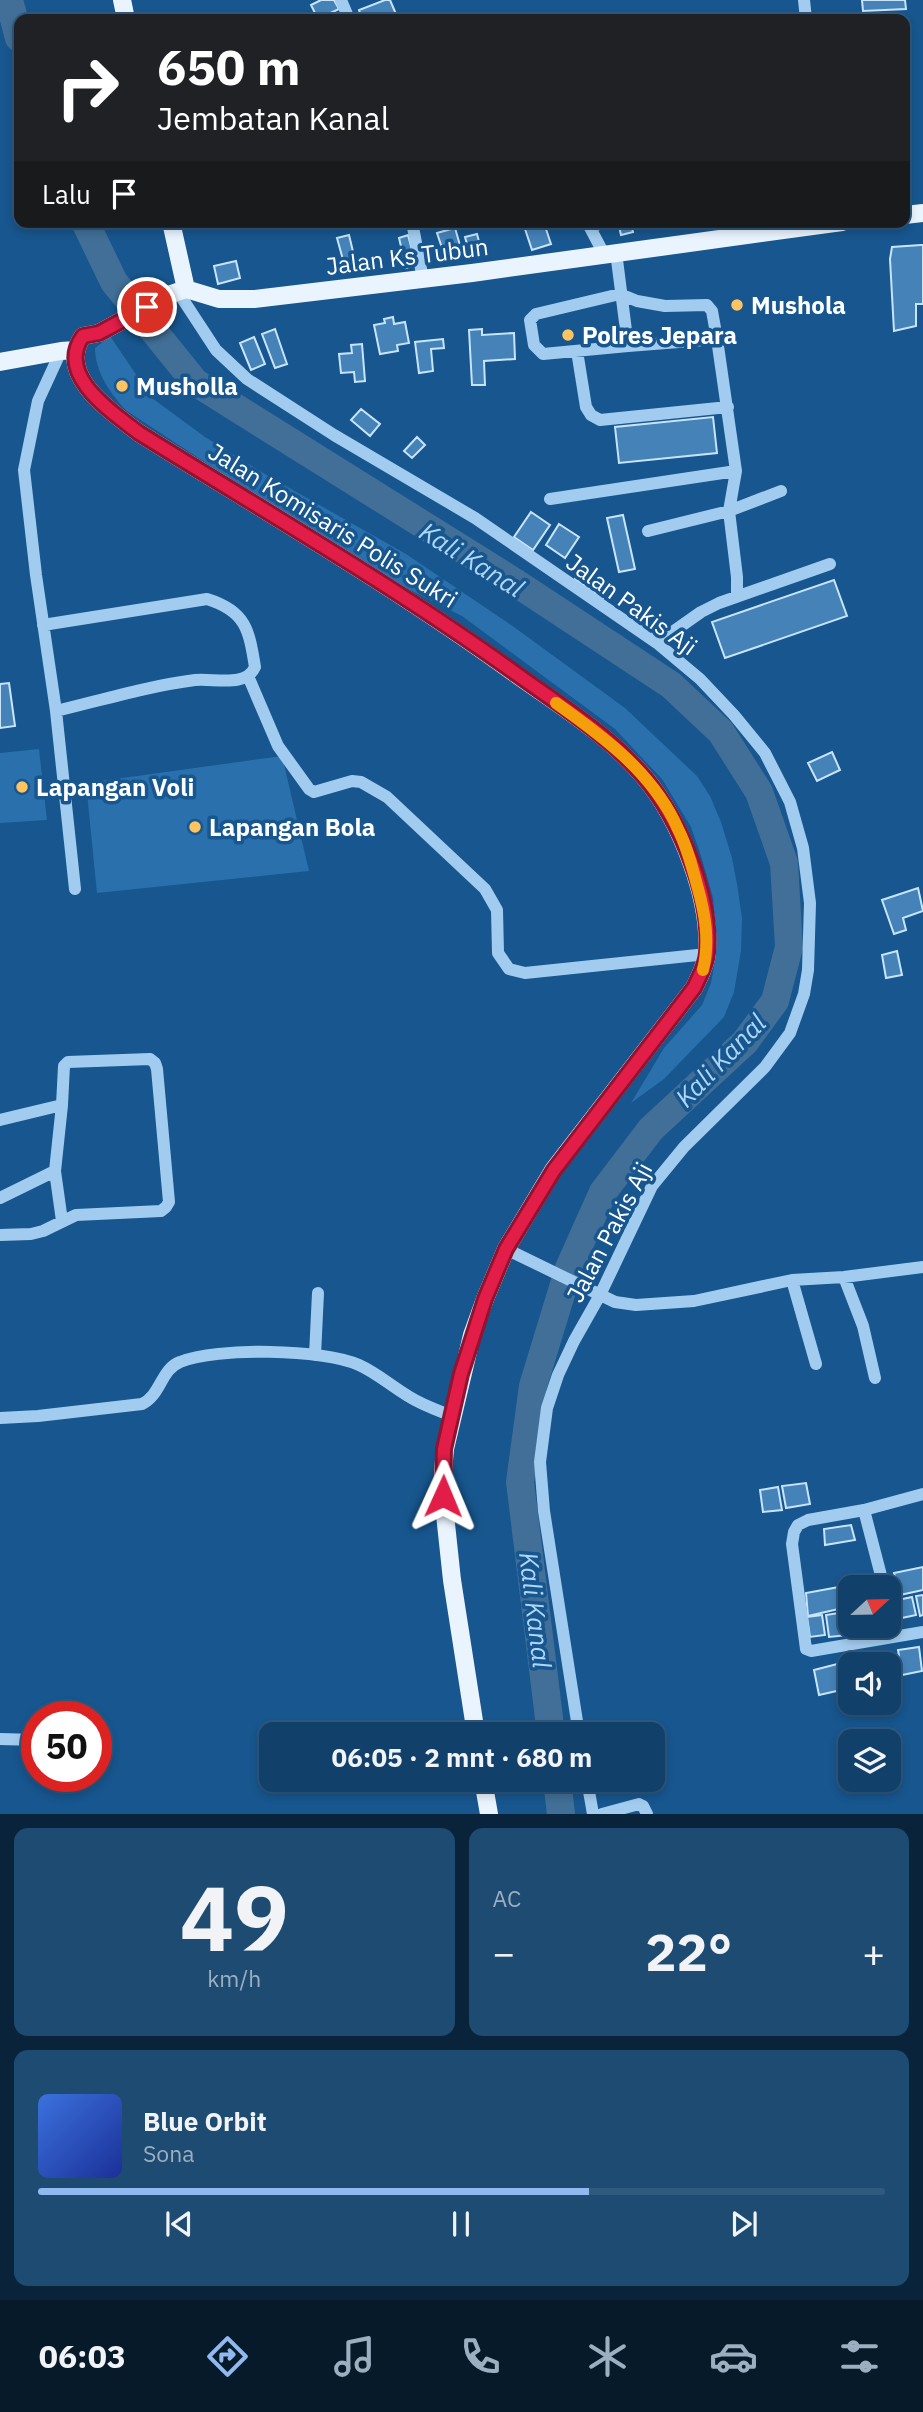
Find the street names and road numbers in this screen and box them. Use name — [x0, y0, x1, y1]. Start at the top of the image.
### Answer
street label: Jalan Ks Tubun — [324, 230, 490, 282]
street label: Jalan Komisaris Polis Sukri — [202, 435, 464, 615]
street label: Jalan Pakis Aji — [560, 546, 704, 662]
street label: Jalan Pakis Aji — [559, 1156, 659, 1308]

